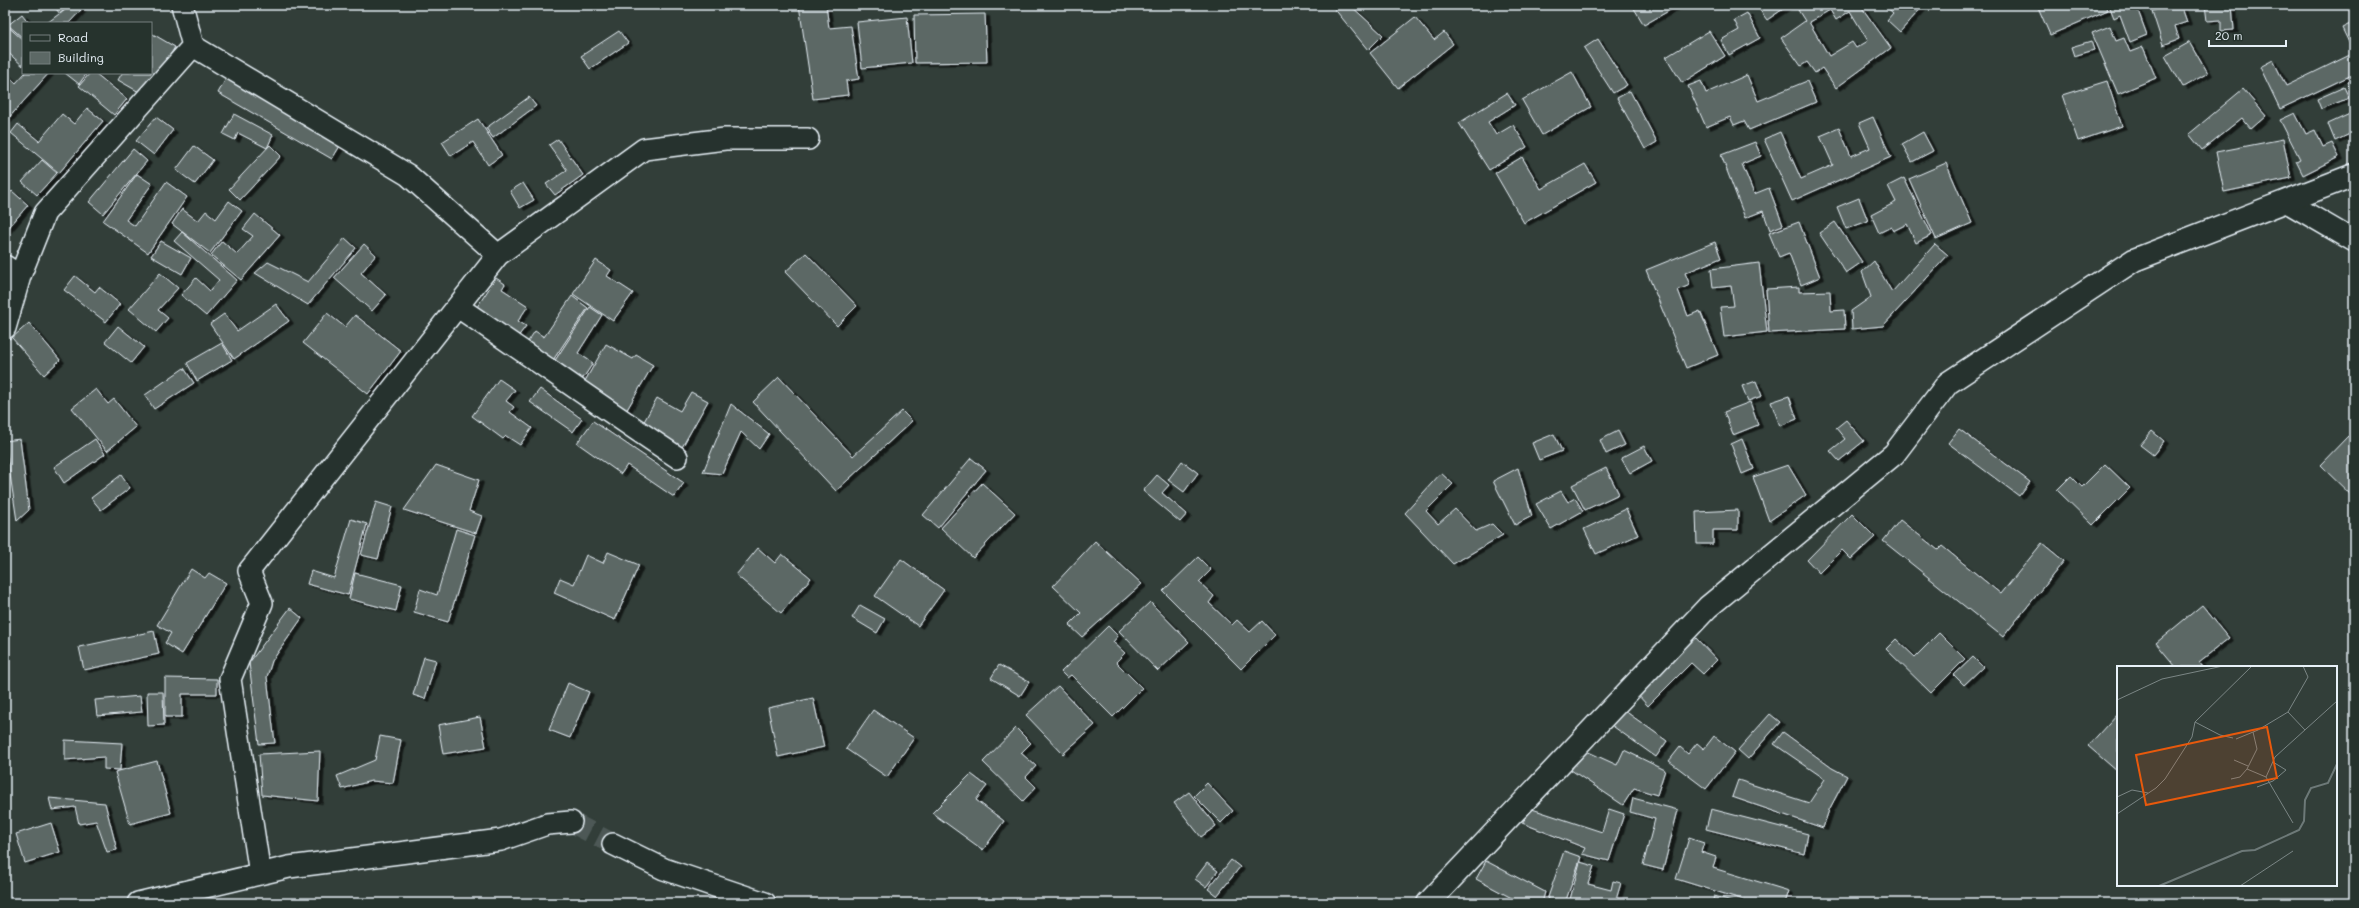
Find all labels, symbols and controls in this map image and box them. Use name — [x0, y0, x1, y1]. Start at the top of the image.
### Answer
legend — [22, 22, 152, 74]
scale bar — [2209, 22, 2286, 48]
text: 20 m — [2215, 27, 2243, 43]
text: Road — [58, 29, 88, 45]
text: Building — [58, 49, 104, 65]
inset map — [2117, 666, 2337, 886]

